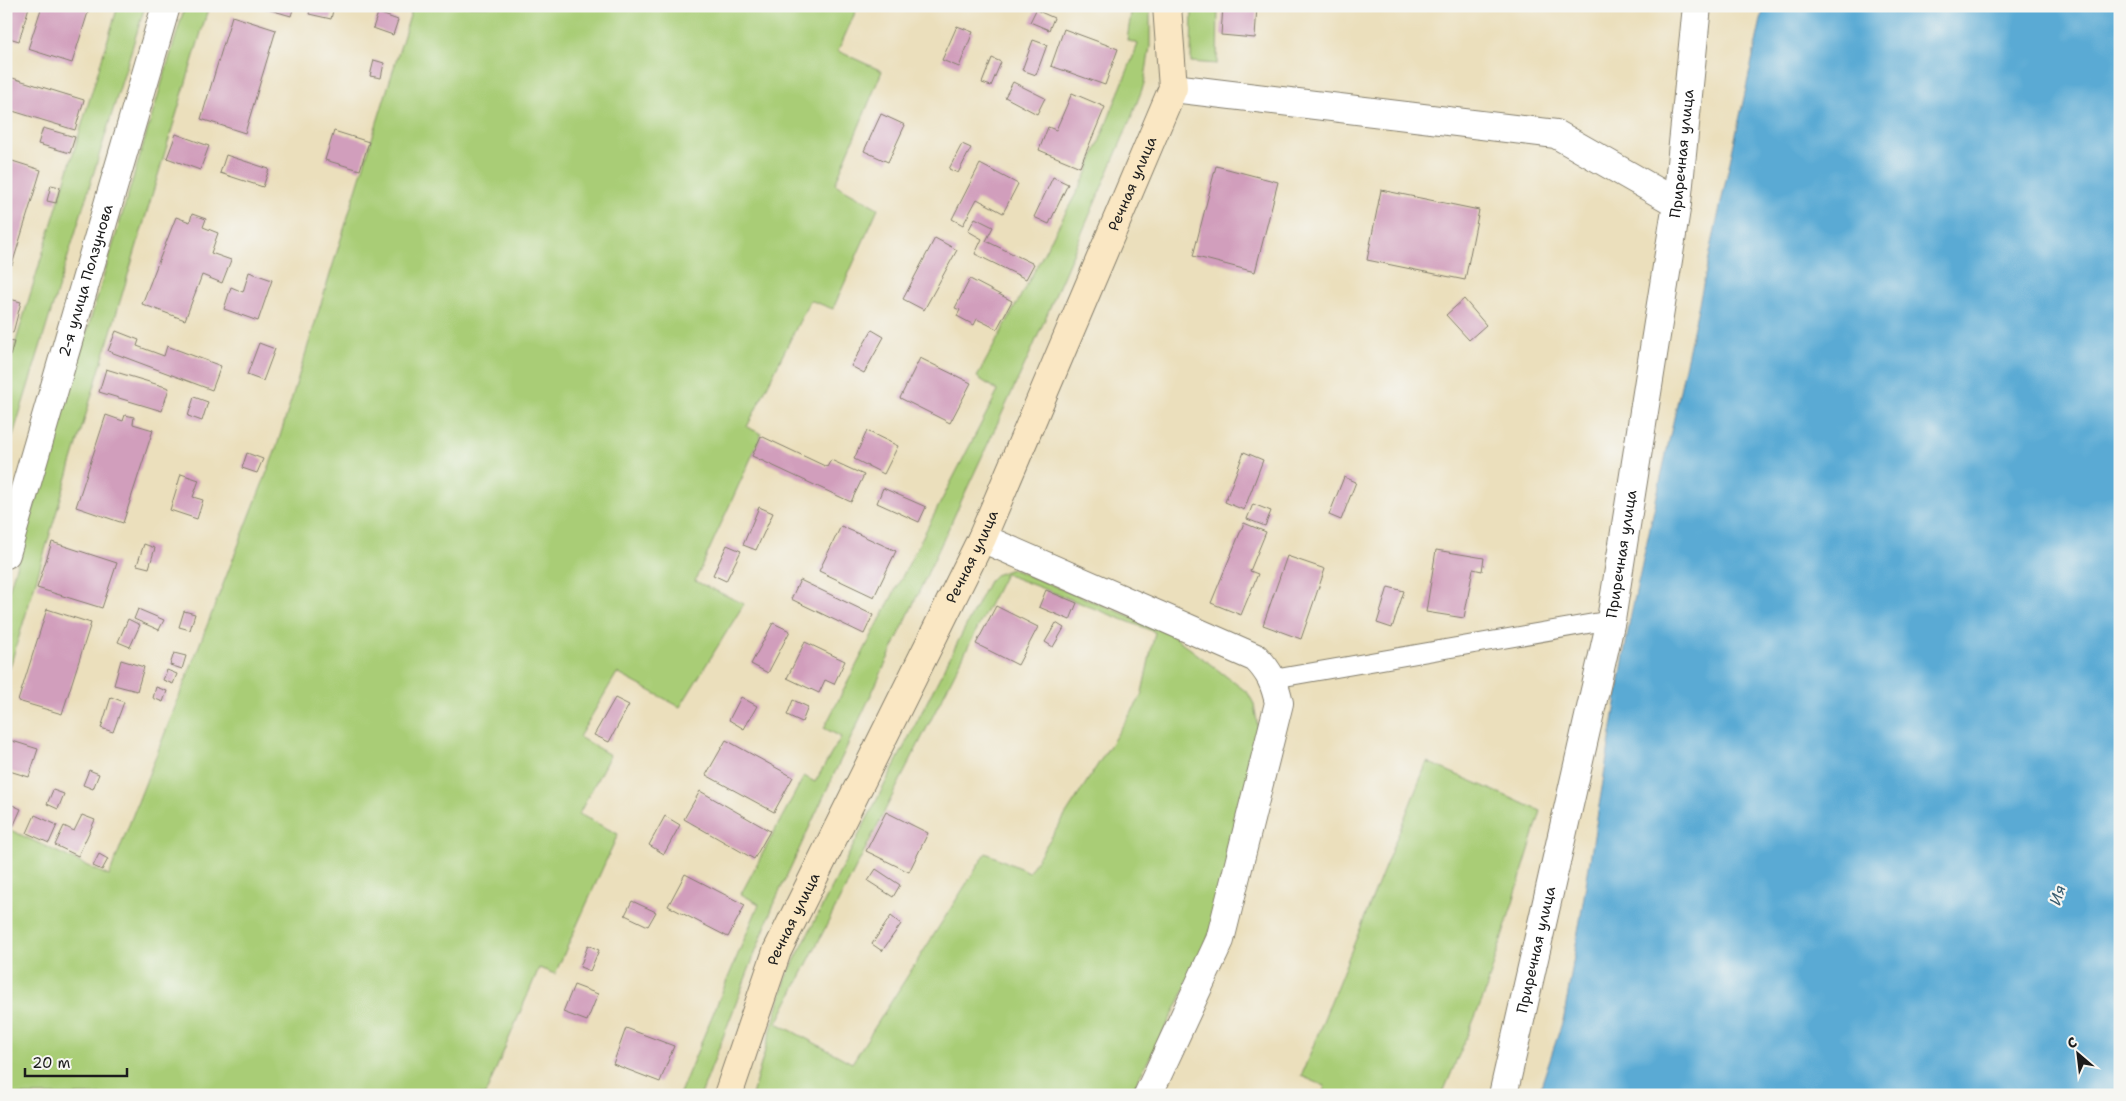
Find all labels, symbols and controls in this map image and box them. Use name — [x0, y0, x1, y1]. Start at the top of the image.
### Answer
street label: Приречная улица — [1665, 87, 1699, 220]
street label: Речная улица — [1103, 133, 1162, 234]
street label: 2-я улица Ползунова — [54, 201, 118, 359]
street label: Приречная улица — [1601, 488, 1642, 620]
street label: Речная улица — [941, 506, 1003, 607]
street label: Речная улица — [763, 869, 825, 968]
water label: Ия — [2044, 882, 2071, 908]
street label: Приречная улица — [1512, 884, 1560, 1015]
north arrow — [2054, 1028, 2104, 1078]
text: С — [2064, 1033, 2080, 1052]
scale bar — [25, 1046, 128, 1078]
text: 20 m — [32, 1053, 71, 1073]

